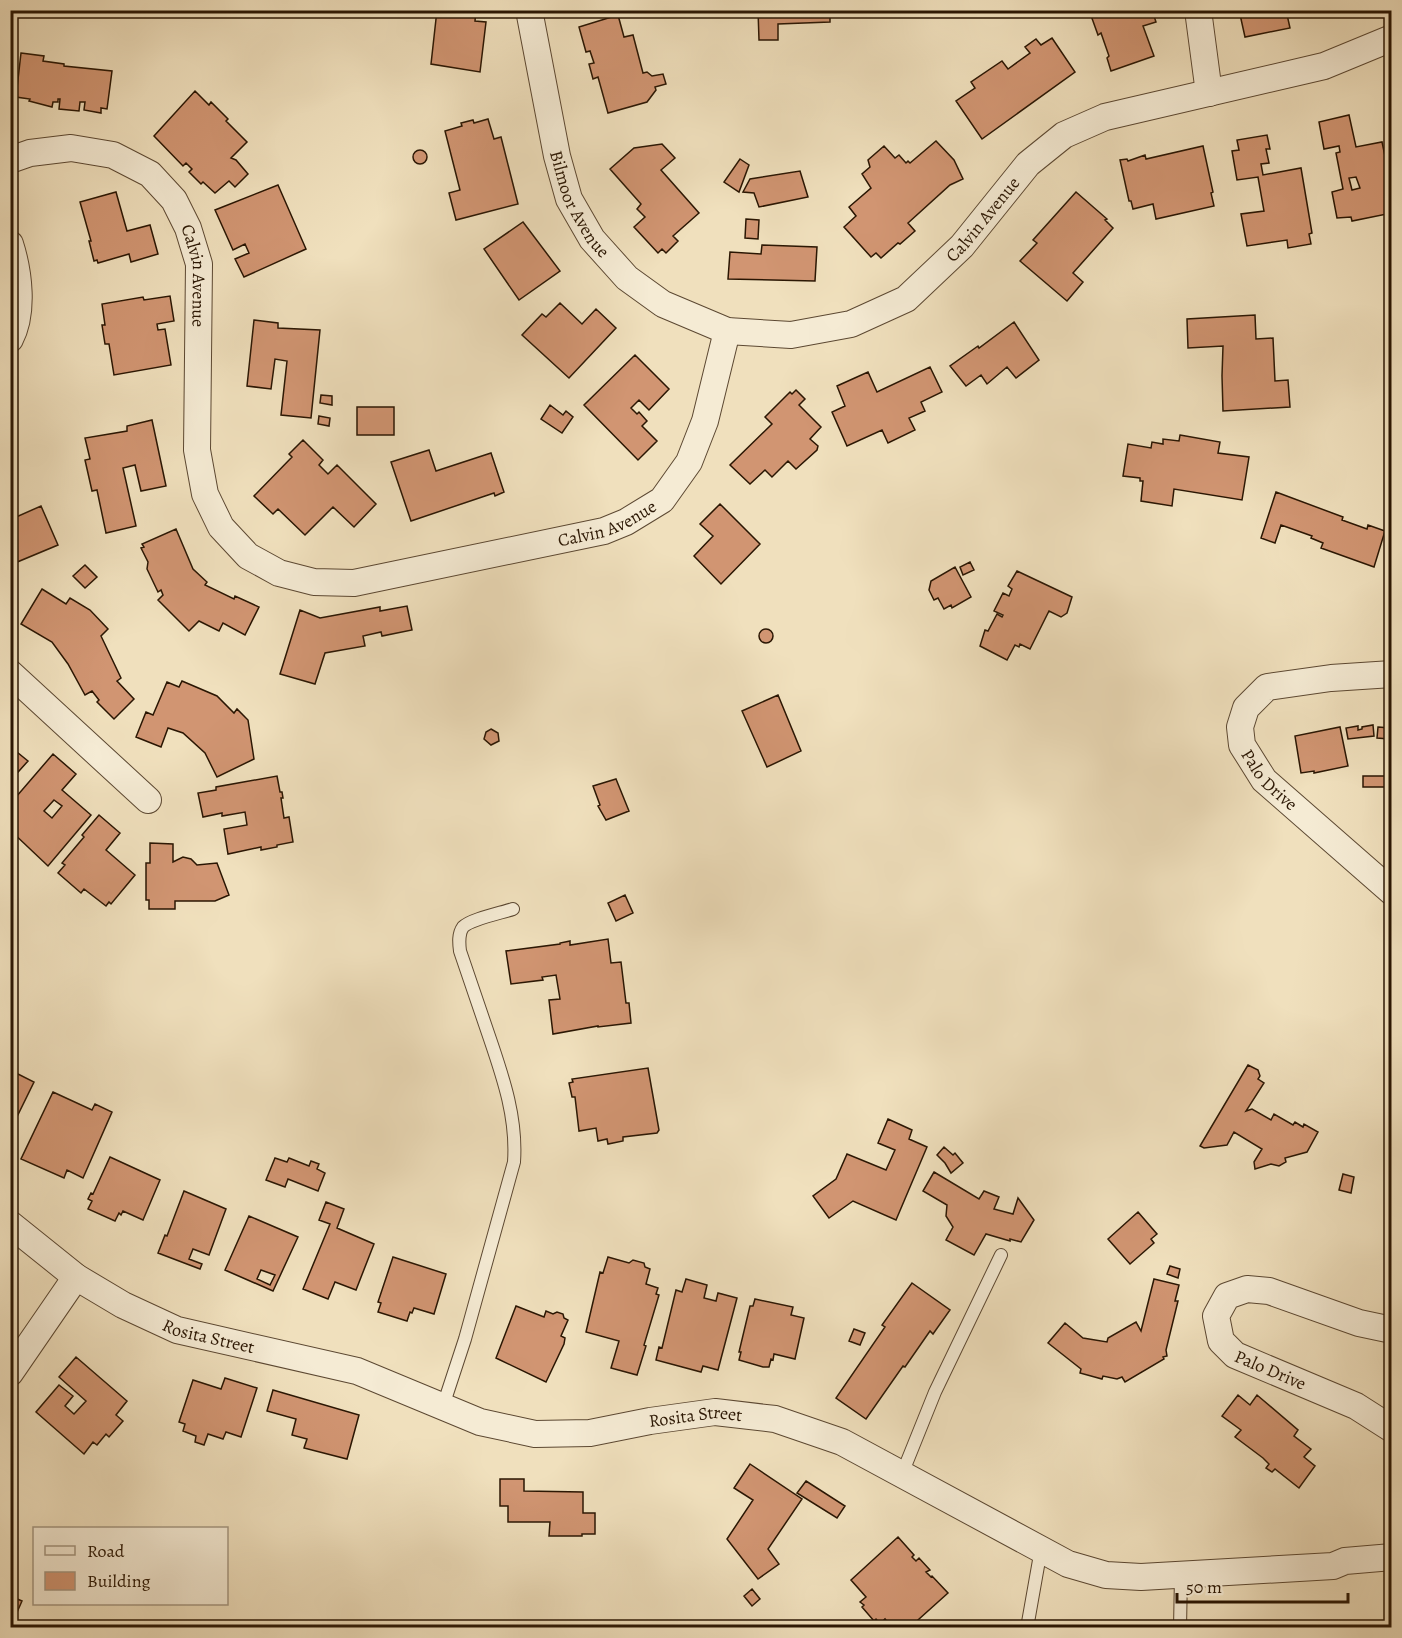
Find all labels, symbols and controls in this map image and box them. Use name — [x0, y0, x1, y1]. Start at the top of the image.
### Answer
street label: Bilmoor Avenue — [544, 148, 615, 263]
street label: Calvin Avenue — [940, 172, 1025, 267]
street label: Calvin Avenue — [176, 221, 211, 327]
street label: Calvin Avenue — [556, 494, 661, 552]
street label: Palo Drive — [1235, 744, 1303, 816]
street label: Rosita Street — [158, 1313, 257, 1359]
street label: Palo Drive — [1231, 1344, 1310, 1396]
street label: Rosita Street — [647, 1400, 744, 1433]
legend — [33, 1527, 228, 1605]
text: Road — [87, 1539, 125, 1563]
scale bar — [1177, 1566, 1348, 1604]
text: Building — [87, 1569, 151, 1593]
text: 50 m — [1186, 1575, 1222, 1599]

